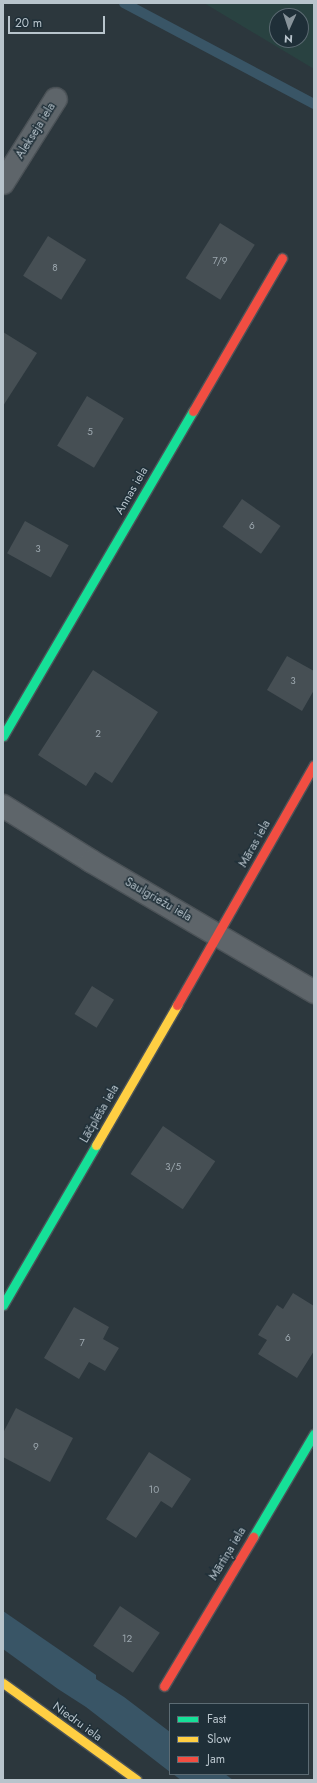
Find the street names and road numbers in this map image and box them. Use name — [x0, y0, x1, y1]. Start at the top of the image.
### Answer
street label: Alekseja iela — [13, 100, 59, 162]
street label: Annas iela — [113, 465, 151, 517]
street label: Māras iela — [236, 818, 274, 870]
street label: Saulgriežu iela — [122, 875, 194, 925]
street label: Lāčplēša iela — [78, 1082, 122, 1146]
street label: Mārtiņa iela — [207, 1525, 249, 1583]
street label: Niedru iela — [50, 1699, 104, 1745]

